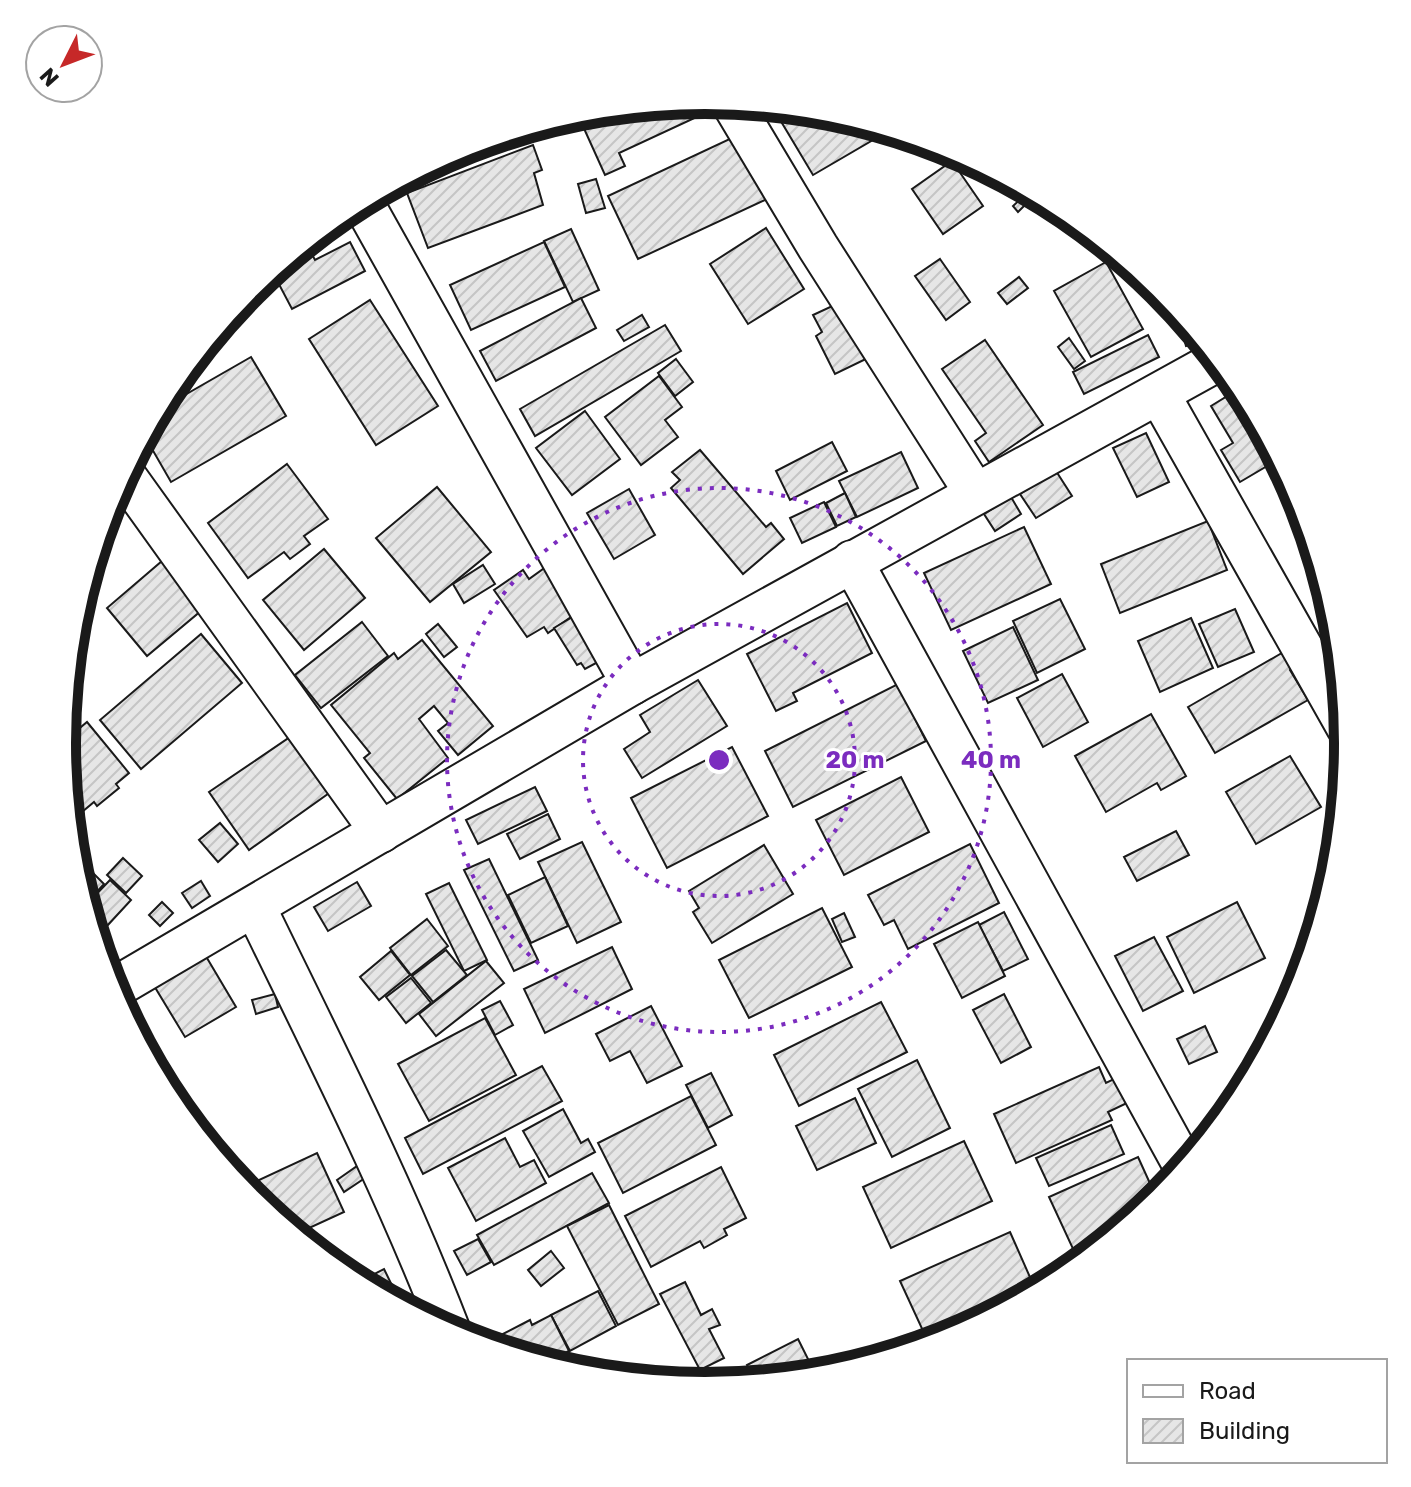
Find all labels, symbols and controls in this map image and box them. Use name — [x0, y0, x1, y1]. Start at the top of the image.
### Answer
north arrow — [24, 24, 104, 104]
text: N — [34, 62, 65, 92]
centre of rings — [705, 746, 733, 774]
text: 20 m — [825, 746, 885, 774]
text: 40 m — [961, 746, 1021, 774]
legend — [1127, 1359, 1387, 1463]
text: Road — [1199, 1377, 1256, 1405]
text: Building — [1199, 1417, 1290, 1445]

